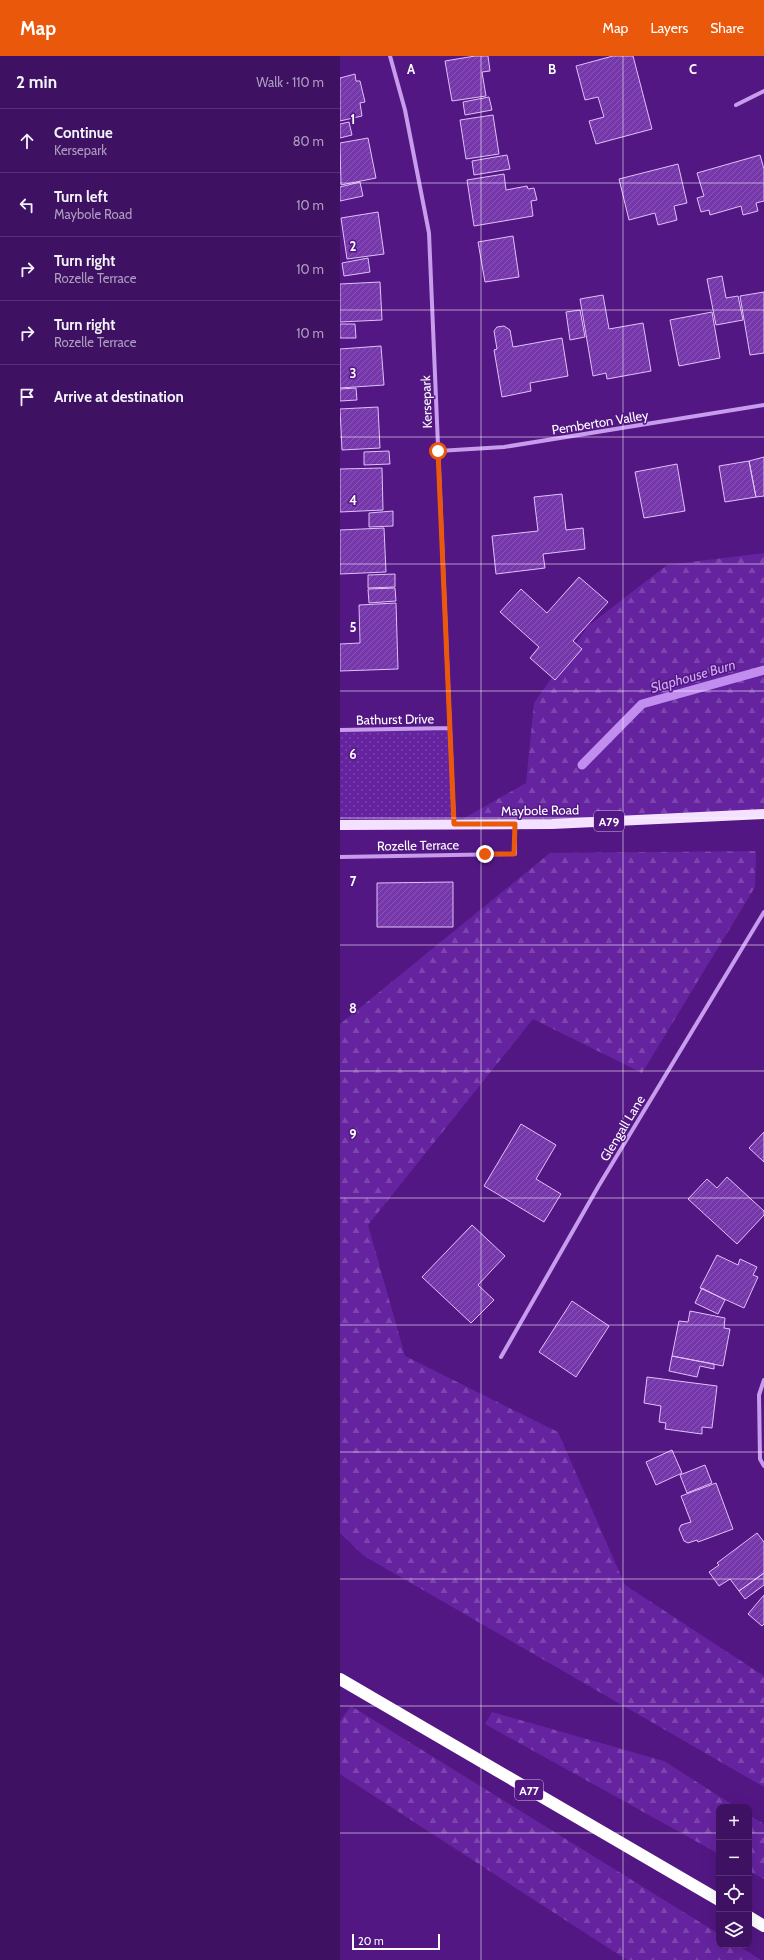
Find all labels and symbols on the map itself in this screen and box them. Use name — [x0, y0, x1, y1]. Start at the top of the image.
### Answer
text: A — [407, 61, 416, 77]
text: B — [548, 61, 556, 77]
text: C — [689, 61, 697, 77]
text: 1 — [351, 111, 355, 127]
text: 2 — [350, 238, 357, 254]
text: 3 — [349, 365, 357, 381]
street label: Kersepark — [417, 375, 435, 429]
street label: Pemberton Valley — [550, 406, 650, 438]
route start — [429, 442, 447, 460]
text: 4 — [349, 492, 357, 508]
text: 5 — [350, 619, 357, 635]
water label: Slaphouse Burn — [648, 655, 738, 697]
street label: Bathurst Drive — [356, 710, 435, 728]
text: 6 — [349, 746, 357, 762]
street label: Maybole Road — [501, 801, 579, 819]
road number: A79 — [594, 811, 624, 831]
street label: Rozelle Terrace — [377, 836, 460, 854]
route end — [476, 845, 494, 863]
text: 7 — [350, 873, 357, 889]
text: 8 — [349, 1000, 357, 1016]
street label: Glengall Lane — [596, 1092, 648, 1164]
text: 9 — [349, 1126, 357, 1142]
road number: A77 — [515, 1780, 543, 1800]
scale bar — [352, 1932, 440, 1951]

